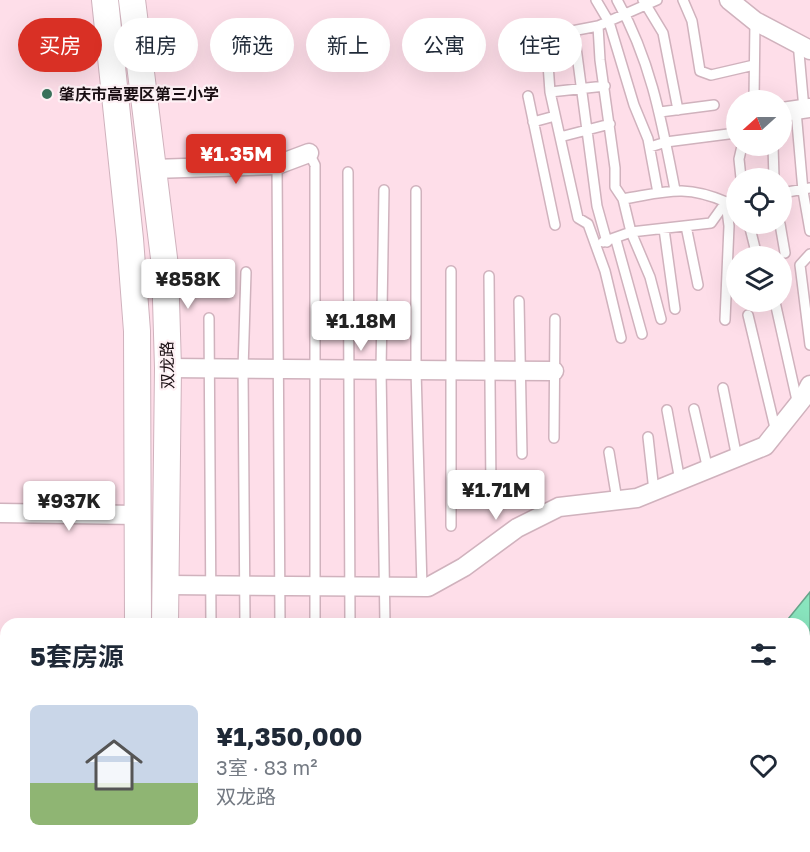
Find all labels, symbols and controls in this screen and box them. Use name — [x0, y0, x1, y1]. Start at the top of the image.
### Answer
chip: 买房 — [18, 18, 102, 72]
chip: 租房 — [114, 18, 198, 72]
chip: 筛选 — [210, 18, 294, 72]
chip: 新上 — [306, 18, 390, 72]
chip: 公寓 — [402, 18, 486, 72]
chip: 住宅 — [498, 18, 582, 72]
place label: 肇庆市高要区第三小学 — [59, 84, 219, 104]
marker: 肇庆市高要区第三小学 — [40, 87, 54, 101]
north arrow — [726, 90, 792, 156]
map controls — [726, 90, 792, 312]
pin: ¥1.35M — [187, 134, 285, 185]
text: ¥1.35M — [200, 141, 272, 165]
button: locate — [726, 168, 792, 234]
button: layers — [726, 246, 792, 312]
pin: ¥858K — [146, 259, 230, 310]
text: ¥858K — [155, 266, 221, 290]
pin: ¥1.18M — [312, 301, 410, 352]
text: ¥1.18M — [326, 308, 396, 332]
street label: 双龙路 — [157, 341, 177, 389]
pin: ¥1.71M — [447, 470, 545, 521]
text: ¥1.71M — [462, 477, 530, 501]
pin: ¥937K — [27, 481, 111, 532]
text: ¥937K — [37, 488, 101, 512]
icon: filters — [747, 638, 780, 671]
text: 5套房源 — [30, 641, 124, 672]
text: ¥1,350,000 — [216, 721, 363, 752]
icon: home — [78, 729, 150, 801]
icon: heart — [747, 749, 780, 782]
text: 3室 · 83 m² — [216, 755, 318, 779]
text: 双龙路 — [216, 784, 276, 808]

